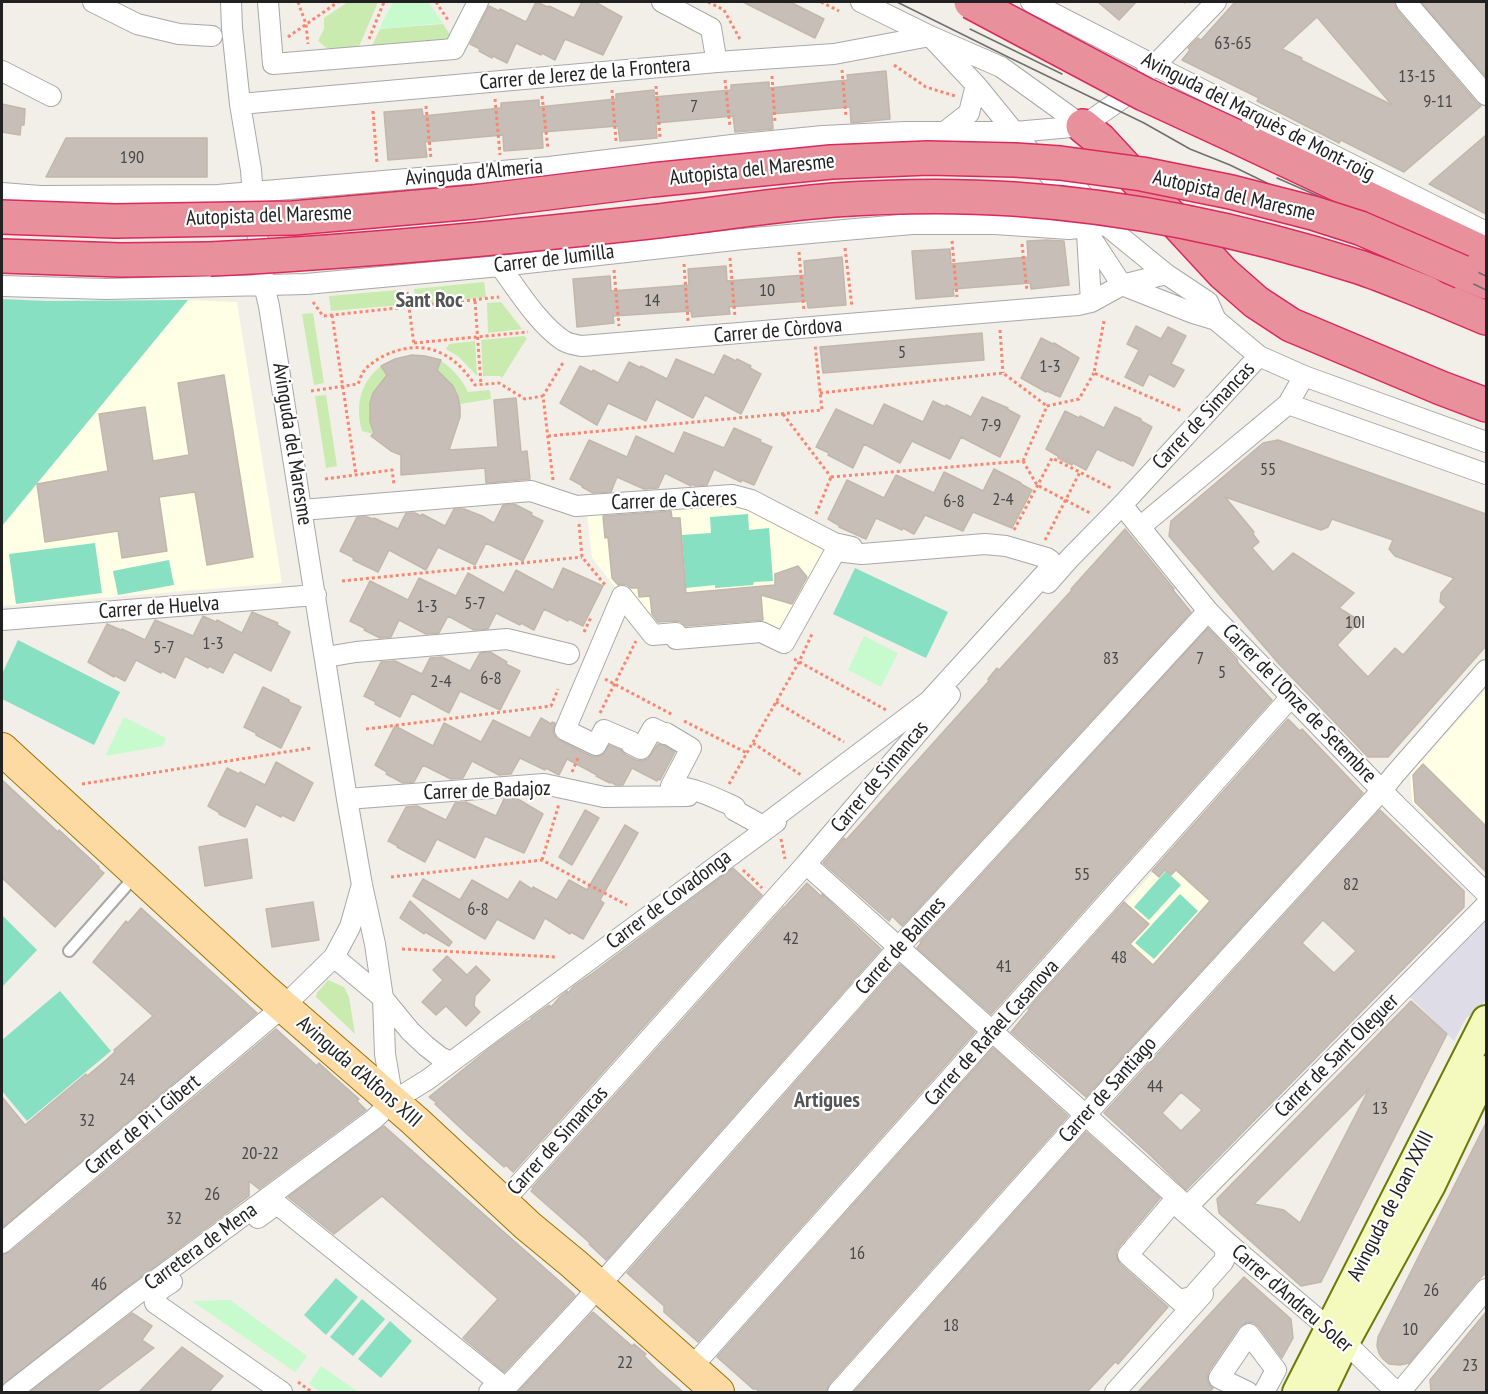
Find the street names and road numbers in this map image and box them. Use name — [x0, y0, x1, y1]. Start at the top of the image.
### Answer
street label: Avinguda del Marquès de Mont-roig — [1137, 47, 1379, 187]
street label: Carrer de Jerez de la Frontera — [479, 52, 691, 96]
street label: Autopista del Maresme — [668, 149, 836, 191]
street label: Avinguda d'Almeria — [404, 154, 544, 192]
street label: Autopista del Maresme — [1150, 165, 1318, 227]
street label: Autopista del Maresme — [186, 201, 352, 231]
street label: Carrer de Jumilla — [492, 239, 616, 279]
street label: Carrer de Còrdova — [713, 313, 843, 349]
street label: Carrer de Simancas — [1148, 357, 1260, 475]
street label: Avinguda del Maresme — [267, 361, 317, 527]
street label: Carrer de Càceres — [611, 486, 737, 516]
street label: Carrer de Huelva — [98, 591, 220, 625]
street label: Carrer de l'Onze de Setembre — [1217, 619, 1381, 789]
street label: Carrer de Simancas — [826, 716, 934, 838]
street label: Carrer de Badajoz — [423, 776, 551, 806]
street label: Carrer de Covadonga — [602, 845, 736, 955]
street label: Carrer de Balmes — [850, 892, 952, 1000]
street label: Carrer de Rafael Casanova — [920, 955, 1064, 1111]
street label: Carrer de Sant Oleguer — [1270, 989, 1404, 1123]
street label: Avinguda d'Alfons XIII — [291, 1011, 427, 1133]
street label: Carrer de Santiago — [1054, 1032, 1162, 1148]
street label: Carrer de Pi i Gibert — [80, 1070, 206, 1180]
street label: Carrer de Simancas — [502, 1081, 614, 1201]
street label: Avinguda de Joan XXIII — [1342, 1127, 1440, 1285]
street label: Carretera de Mena — [140, 1198, 262, 1296]
street label: Carrer d'Andreu Soler — [1226, 1239, 1358, 1359]

